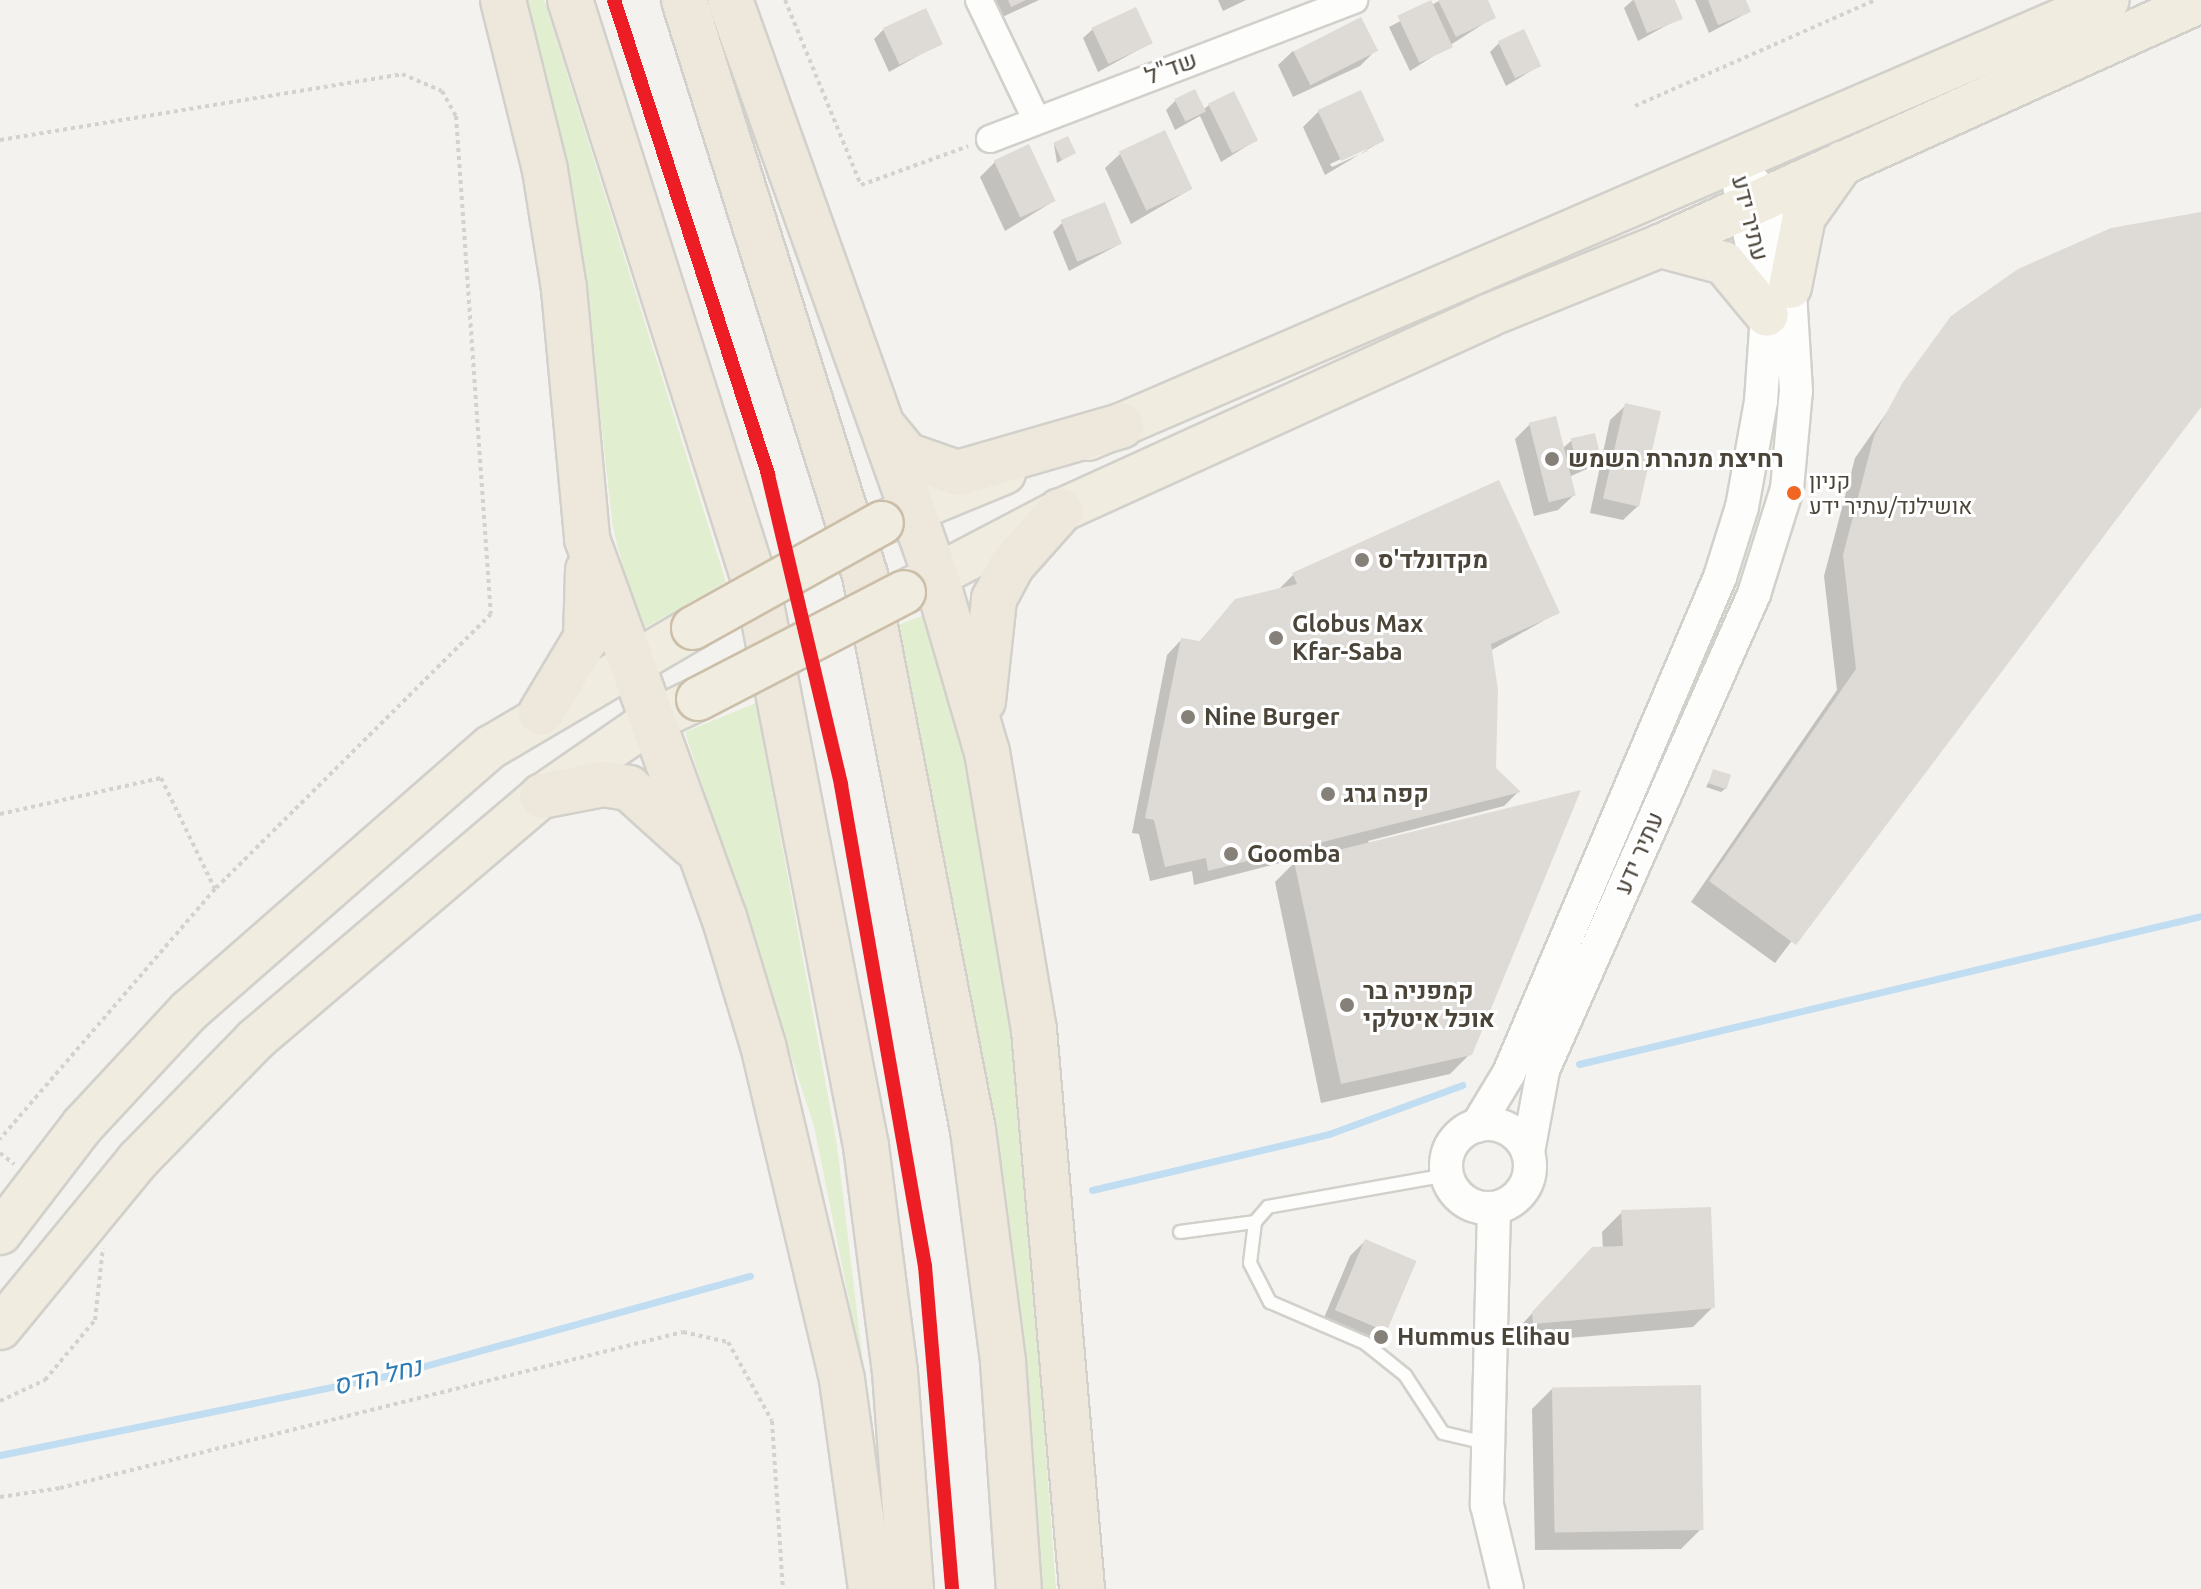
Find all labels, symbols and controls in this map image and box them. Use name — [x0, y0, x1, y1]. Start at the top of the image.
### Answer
street label: שד"ל — [1141, 45, 1201, 91]
street label: עתיר ידע — [1726, 172, 1774, 264]
place label: רחיצת מנהרת השמש — [1568, 445, 1784, 473]
marker: רחיצת מנהרת השמש — [1543, 450, 1561, 468]
place label: קניון אושילנד/עתיר ידע — [1809, 467, 1972, 518]
marker: קניון אושילנד/עתיר ידע — [1786, 485, 1802, 501]
place label: מקדונלד'ס — [1378, 546, 1488, 574]
marker: מקדונלד'ס — [1353, 551, 1371, 569]
place label: Globus Max Kfar-Saba — [1292, 610, 1423, 666]
marker: Globus Max Kfar-Saba — [1267, 629, 1285, 647]
place label: Nine Burger — [1204, 703, 1340, 731]
marker: Nine Burger — [1179, 708, 1197, 726]
place label: קפה גרג — [1344, 780, 1429, 808]
marker: קפה גרג — [1319, 785, 1337, 803]
street label: עתיר ידע — [1608, 807, 1670, 899]
place label: Goomba — [1247, 840, 1341, 868]
marker: Goomba — [1222, 845, 1240, 863]
place label: קמפניה בר אוכל איטלקי — [1363, 977, 1495, 1033]
marker: קמפניה בר אוכל איטלקי — [1338, 996, 1356, 1014]
place label: Hummus Elihau — [1397, 1323, 1570, 1351]
marker: Hummus Elihau — [1372, 1328, 1390, 1346]
water label: נחל הדס — [330, 1351, 424, 1401]

